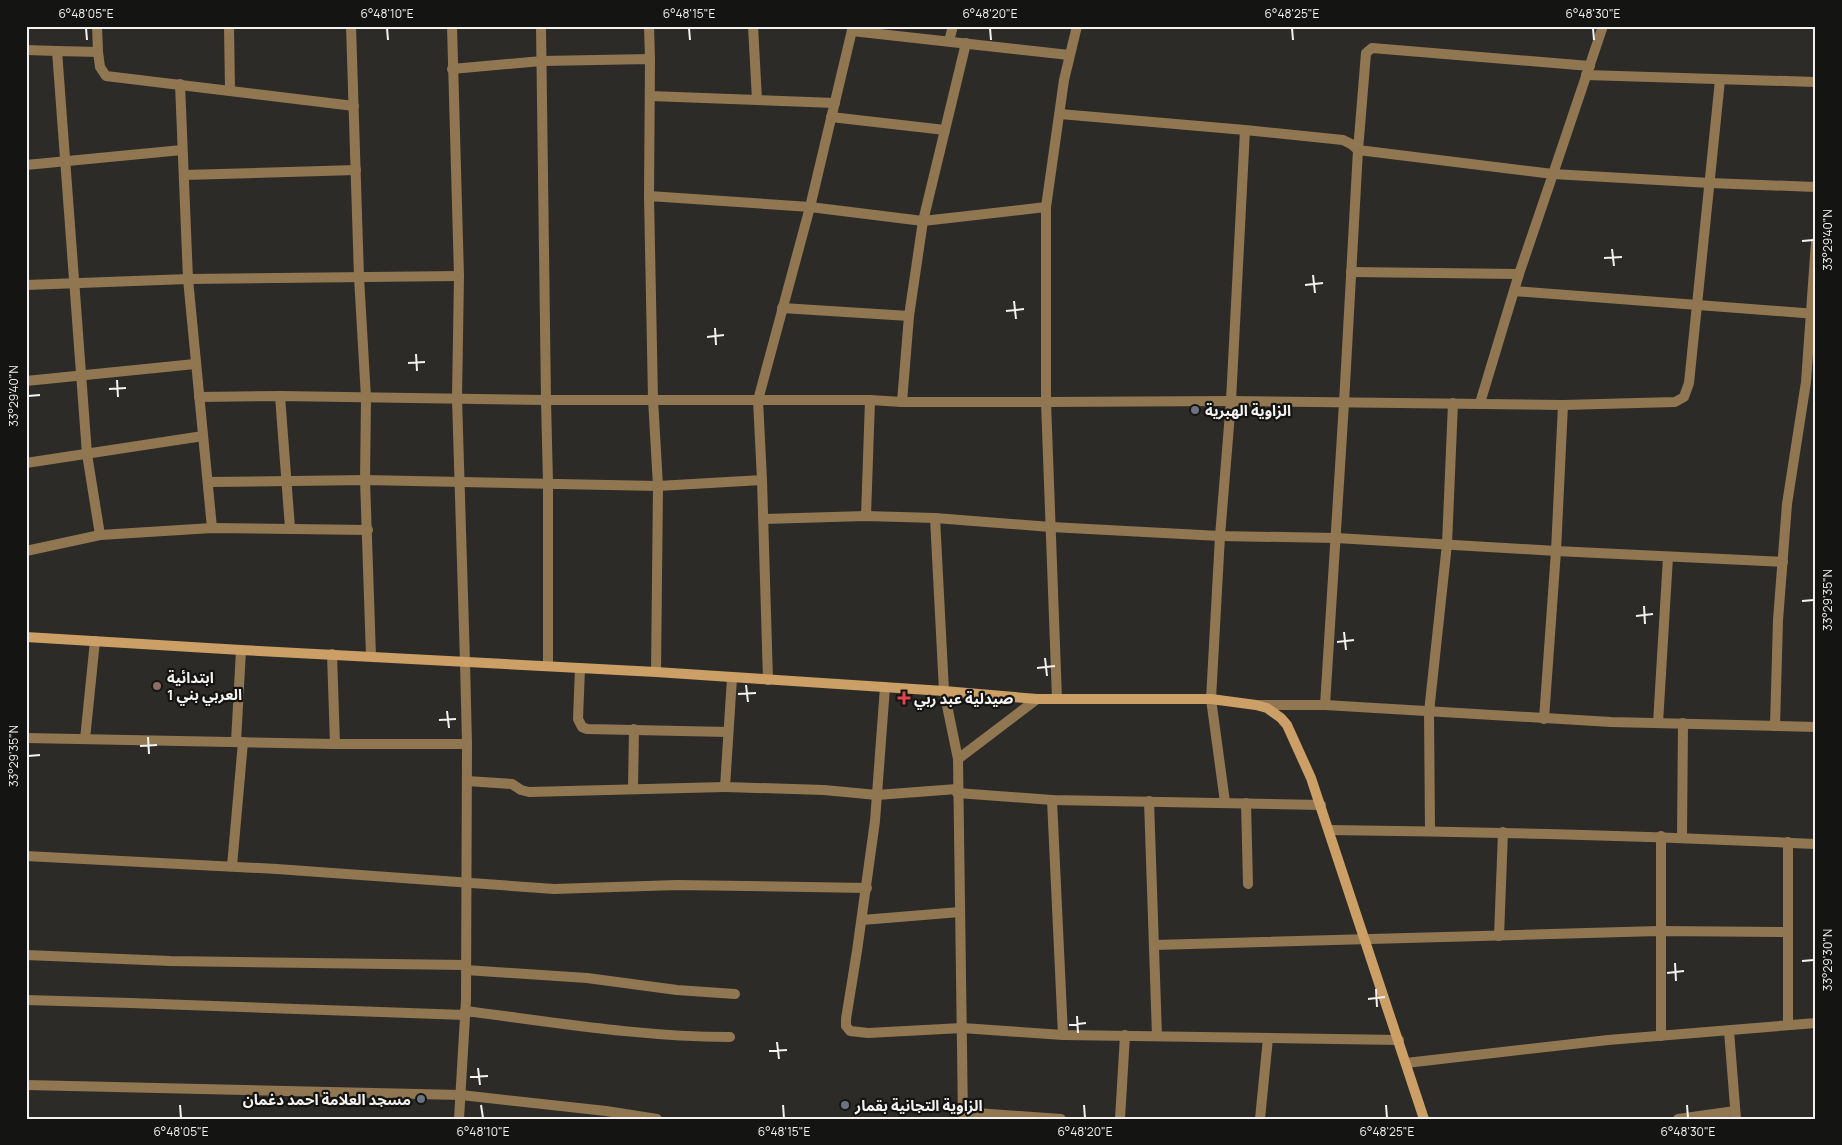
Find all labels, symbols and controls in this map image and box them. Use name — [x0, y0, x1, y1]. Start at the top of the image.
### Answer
text: 6°48'05"E — [58, 5, 114, 22]
text: 6°48'10"E — [361, 5, 414, 22]
text: 6°48'15"E — [663, 5, 715, 22]
text: 6°48'20"E — [962, 5, 1018, 22]
text: 6°48'25"E — [1265, 5, 1320, 22]
text: 6°48'30"E — [1566, 5, 1621, 22]
text: 33°29'40"N — [1819, 209, 1836, 271]
text: 33°29'40"N — [5, 365, 22, 427]
place label: الزاوية الهبرية — [1205, 400, 1291, 421]
marker: الزاوية الهبرية — [1189, 404, 1201, 416]
text: 33°29'35"N — [1819, 569, 1836, 631]
place label: ابتدائية العربي بني 1 — [167, 667, 242, 706]
marker: ابتدائية العربي بني 1 — [151, 680, 163, 692]
place label: صيدلية عبد ربي — [914, 688, 1014, 710]
marker: صيدلية عبد ربي — [898, 692, 910, 704]
text: 33°29'35"N — [5, 725, 22, 787]
text: 33°29'30"N — [1819, 929, 1836, 991]
place label: مسجد العلامة احمد دغمان — [243, 1089, 411, 1110]
marker: مسجد العلامة احمد دغمان — [415, 1093, 427, 1105]
place label: الزاوية التجانية بقمار — [854, 1095, 983, 1116]
marker: الزاوية التجانية بقمار — [839, 1099, 851, 1111]
text: 6°48'05"E — [153, 1123, 209, 1140]
text: 6°48'10"E — [457, 1123, 510, 1140]
text: 6°48'15"E — [758, 1123, 810, 1140]
text: 6°48'20"E — [1057, 1123, 1113, 1140]
text: 6°48'25"E — [1360, 1123, 1415, 1140]
text: 6°48'30"E — [1661, 1123, 1716, 1140]

